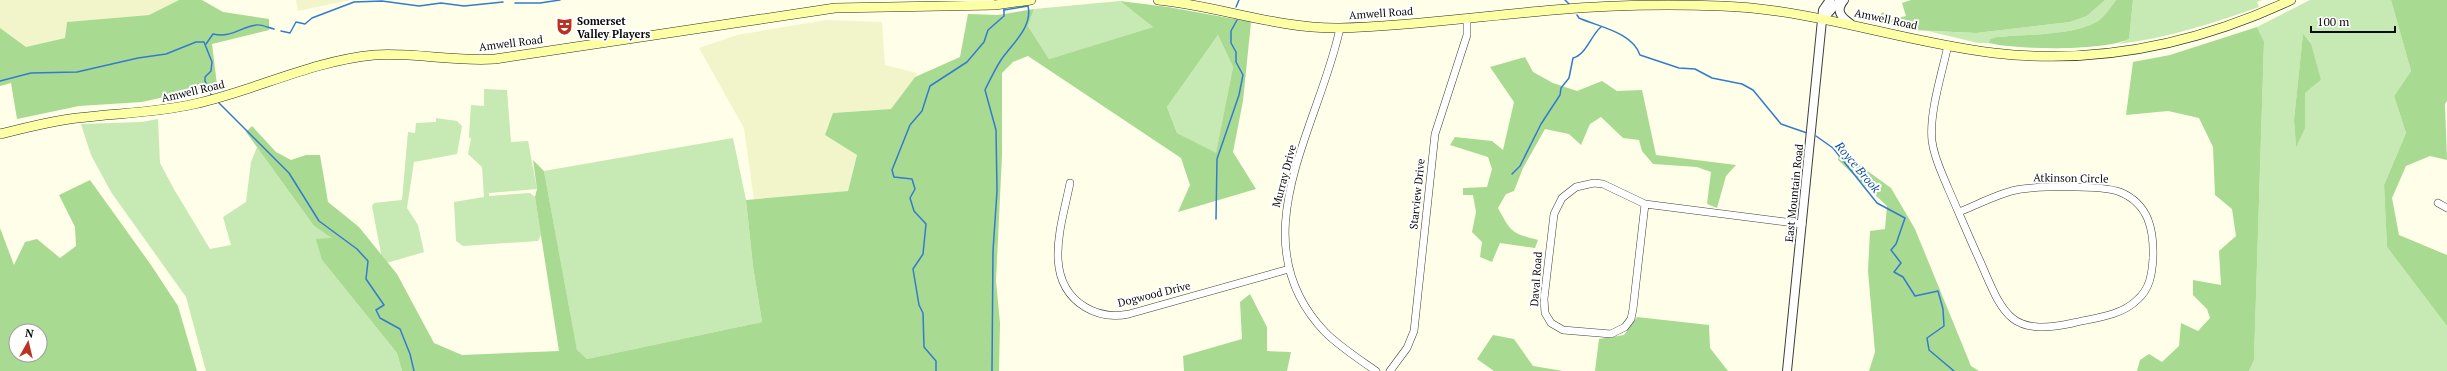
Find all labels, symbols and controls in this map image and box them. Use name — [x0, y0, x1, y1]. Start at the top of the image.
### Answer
street label: Amwell Road — [1348, 4, 1414, 22]
street label: Amwell Road — [1853, 5, 1919, 33]
scale bar — [2311, 8, 2395, 34]
place label: Somerset Valley Players — [577, 14, 650, 41]
text: 100 m — [2317, 14, 2350, 29]
theatre icon: Somerset Valley Players — [554, 17, 574, 37]
street label: Amwell Road — [478, 32, 544, 54]
street label: Amwell Road — [160, 77, 226, 105]
water label: Royce Brook — [1832, 138, 1884, 196]
street label: Murray Drive — [1269, 143, 1299, 209]
street label: East Mountain Road — [1782, 143, 1806, 243]
street label: Starview Drive — [1406, 157, 1428, 230]
street label: Atkinson Circle — [2033, 170, 2109, 186]
street label: Daval Road — [1527, 251, 1545, 307]
street label: Dogwood Drive — [1116, 278, 1192, 310]
north arrow — [8, 323, 48, 363]
text: N — [24, 326, 35, 341]

